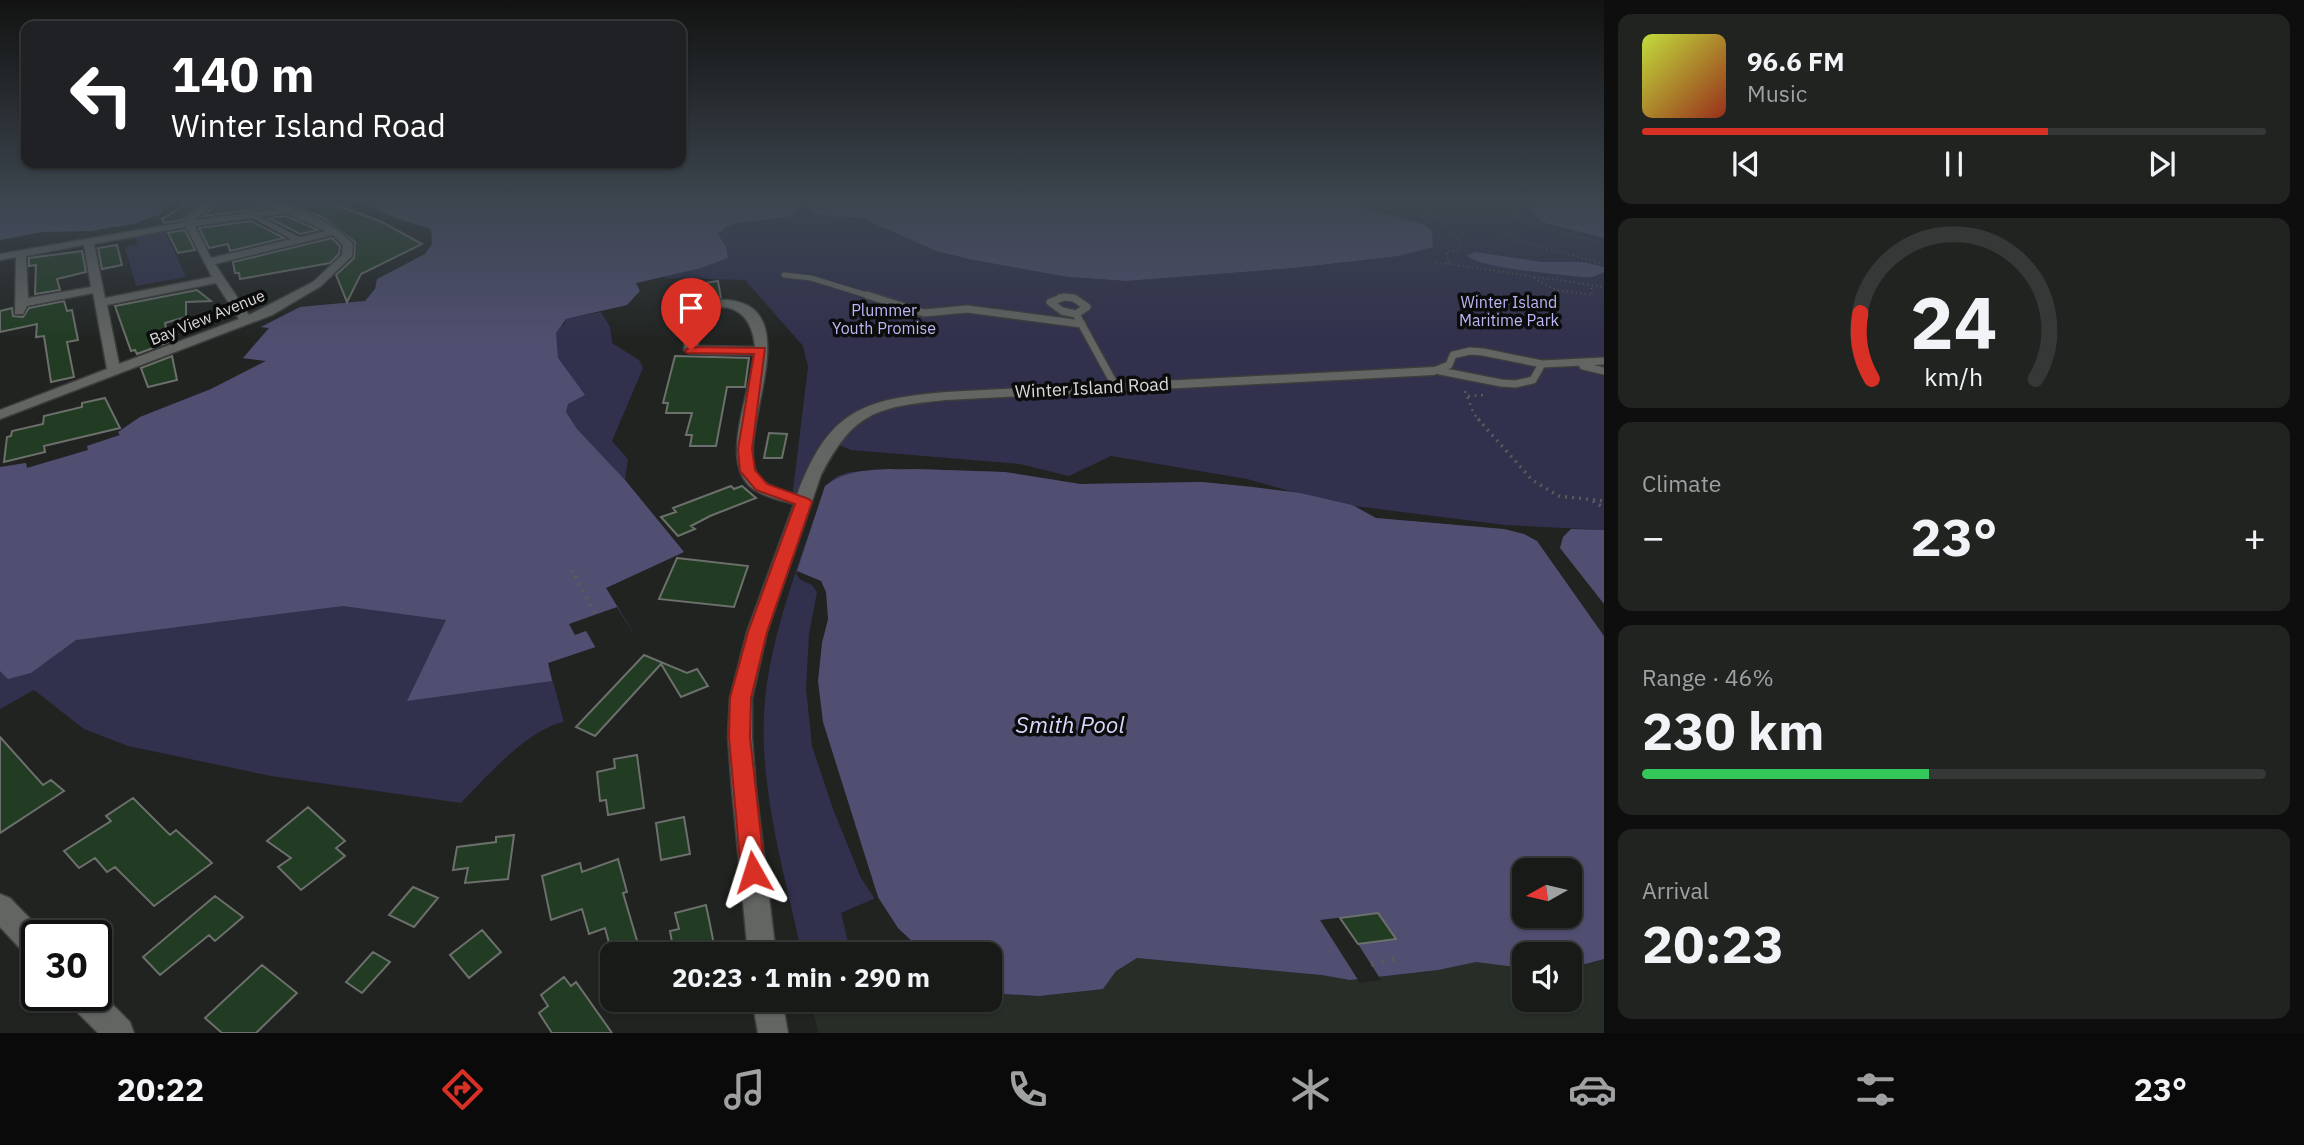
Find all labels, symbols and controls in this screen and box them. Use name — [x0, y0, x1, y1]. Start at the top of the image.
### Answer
text: 140 m — [171, 42, 315, 105]
text: 96.6 FM — [1747, 44, 1845, 78]
icon: left — [56, 49, 147, 140]
text: Music — [1747, 78, 1807, 108]
text: Winter Island Road — [171, 104, 446, 146]
icon: previous — [1727, 145, 1765, 183]
icon: pause — [1935, 145, 1973, 183]
icon: next — [2143, 145, 2181, 183]
text: 24 — [1910, 274, 1998, 369]
pin — [661, 278, 721, 350]
street label: Bay View Avenue — [146, 285, 268, 349]
icon: arrive — [672, 289, 710, 327]
park label: Winter Island Maritime Park — [1459, 292, 1560, 330]
park label: Plummer Youth Promise — [832, 300, 936, 338]
text: km/h — [1925, 359, 1983, 392]
street label: Winter Island Road — [1014, 372, 1170, 403]
text: Climate — [1642, 468, 1721, 498]
text: 23° — [1911, 503, 1997, 570]
text: − — [1642, 512, 1665, 561]
text: + — [2243, 512, 2266, 561]
text: Range · 46% — [1642, 662, 1774, 692]
text: 230 km — [1642, 697, 1824, 764]
water label: Smith Pool — [1015, 709, 1126, 739]
position arrow — [716, 835, 790, 909]
north arrow — [1512, 858, 1582, 928]
map controls — [1512, 858, 1582, 1012]
text: Arrival — [1642, 875, 1709, 905]
text: 20:23 — [1642, 910, 1784, 977]
speed limit sign: 30 — [21, 920, 112, 1011]
button: sound — [1512, 942, 1582, 1012]
text: 20:23 · 1 min · 290 m — [672, 960, 930, 994]
icon: directions — [438, 1065, 487, 1114]
icon: music — [720, 1065, 769, 1114]
icon: phone — [1003, 1065, 1052, 1114]
icon: climate — [1286, 1065, 1335, 1114]
icon: car — [1568, 1065, 1617, 1114]
icon: filters — [1851, 1065, 1900, 1114]
text: 20:22 — [117, 1068, 204, 1110]
text: 23° — [2134, 1068, 2187, 1110]

